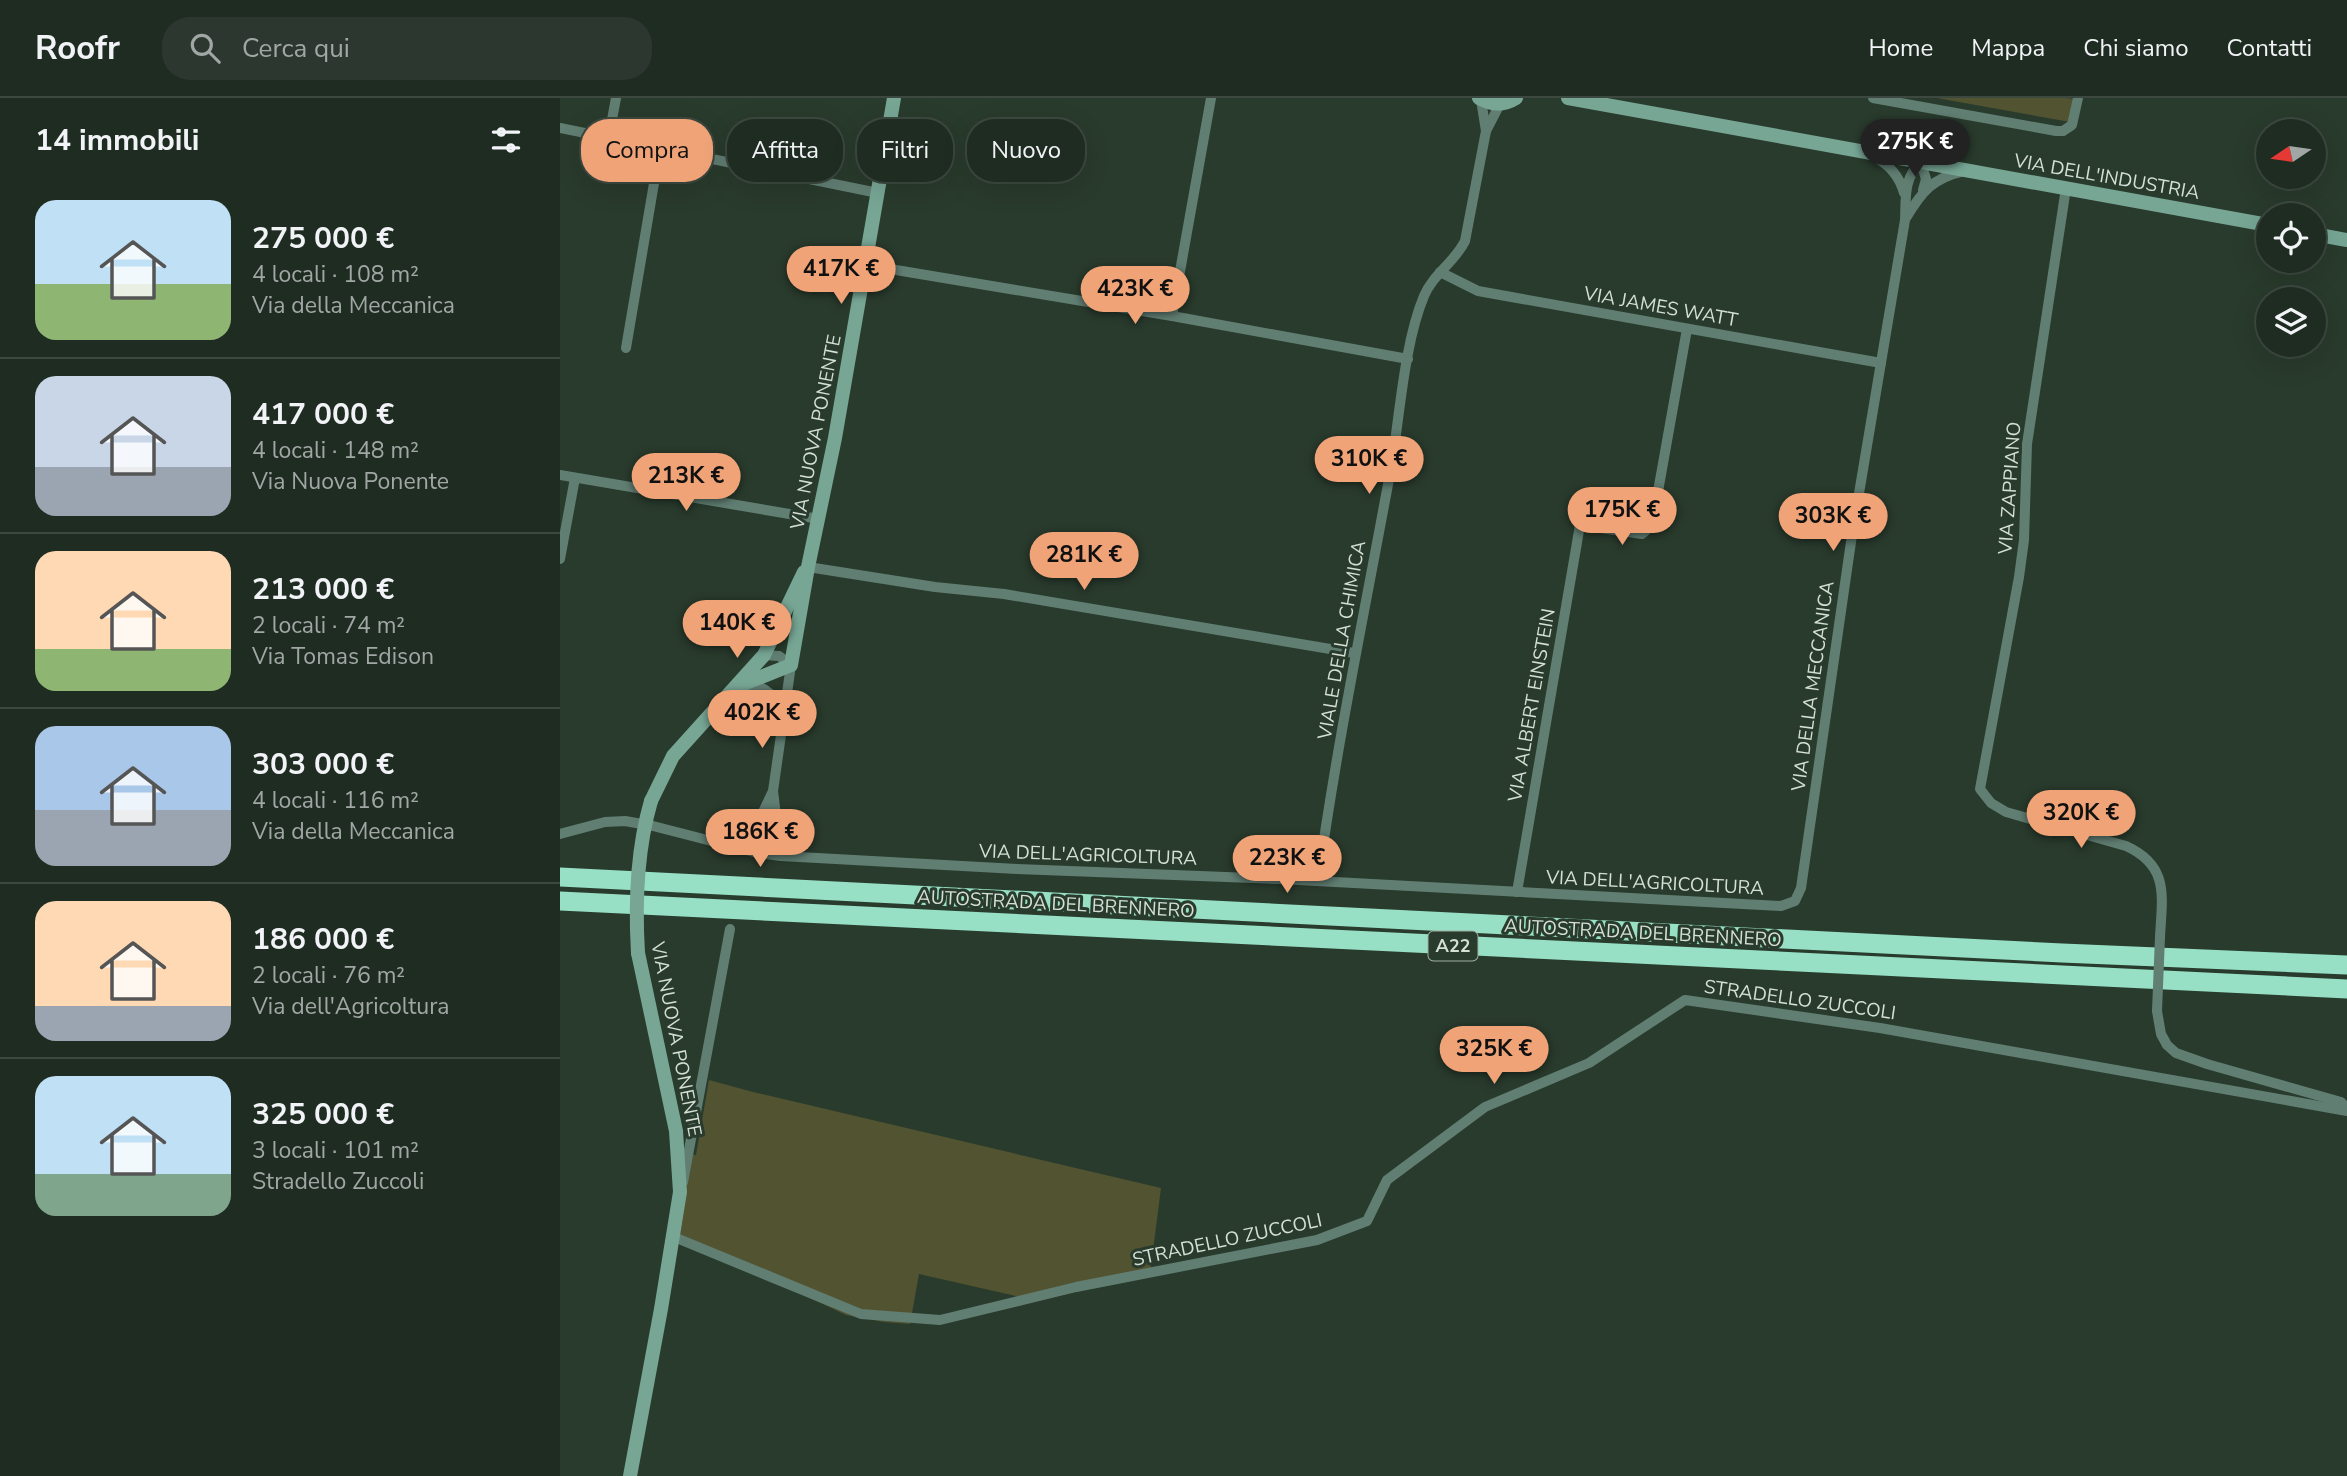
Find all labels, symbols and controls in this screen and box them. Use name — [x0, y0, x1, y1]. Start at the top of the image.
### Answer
search box — [162, 17, 652, 80]
text: Roofr — [35, 26, 120, 71]
icon: search — [186, 29, 224, 67]
text: Cerca qui — [242, 31, 350, 66]
text: Home — [1868, 32, 1933, 64]
text: Mappa — [1971, 32, 2045, 64]
text: Chi siamo — [2083, 32, 2189, 64]
text: Contatti — [2227, 32, 2312, 64]
chip: Compra — [581, 119, 713, 182]
chip: Affitta — [727, 119, 843, 182]
chip: Filtri — [857, 119, 953, 182]
chip: Nuovo — [967, 119, 1085, 182]
north arrow — [2256, 119, 2326, 189]
map controls — [2256, 119, 2326, 357]
text: 14 immobili — [35, 120, 200, 161]
pin: 275K € — [1858, 120, 1972, 179]
icon: filters — [487, 121, 525, 159]
text: 275K € — [1877, 126, 1953, 157]
street label: VIA DELL'INDUSTRIA — [2011, 148, 2202, 206]
button: locate — [2256, 203, 2326, 273]
text: 275 000 € — [252, 218, 394, 259]
icon: home — [91, 228, 175, 312]
pin: 417K € — [784, 246, 898, 306]
text: 417K € — [803, 253, 879, 284]
text: 4 locali · 108 m² — [252, 259, 419, 290]
pin: 423K € — [1078, 266, 1192, 326]
text: 423K € — [1097, 273, 1173, 304]
street label: VIA JAMES WATT — [1581, 280, 1740, 333]
button: layers — [2256, 287, 2326, 357]
text: Via della Meccanica — [252, 290, 455, 321]
street label: VIA NUOVA PONENTE — [784, 333, 848, 533]
text: 417 000 € — [252, 394, 394, 435]
icon: home — [91, 404, 175, 488]
street label: VIA ZAPPIANO — [1992, 421, 2028, 556]
text: 4 locali · 148 m² — [252, 435, 419, 466]
pin: 310K € — [1312, 436, 1426, 496]
text: 310K € — [1331, 443, 1407, 474]
pin: 213K € — [629, 454, 743, 513]
text: 213K € — [648, 460, 724, 491]
text: Via Nuova Ponente — [252, 466, 449, 497]
pin: 175K € — [1565, 488, 1679, 547]
text: 175K € — [1584, 494, 1660, 525]
pin: 303K € — [1776, 494, 1890, 553]
text: 303K € — [1795, 500, 1871, 531]
pin: 281K € — [1027, 532, 1141, 592]
street label: VIALE DELLA CHIMICA — [1311, 538, 1372, 743]
text: 281K € — [1046, 539, 1122, 570]
text: 213 000 € — [252, 569, 394, 610]
icon: home — [91, 579, 175, 663]
street label: VIA DELLA MECCANICA — [1785, 579, 1841, 794]
pin: 140K € — [680, 601, 794, 660]
street label: VIA ALBERT EINSTEIN — [1502, 606, 1562, 805]
text: 140K € — [699, 607, 775, 638]
text: 2 locali · 74 m² — [252, 610, 405, 641]
text: Via Tomas Edison — [252, 641, 434, 672]
pin: 402K € — [705, 690, 819, 750]
text: 402K € — [724, 697, 800, 728]
text: 303 000 € — [252, 744, 394, 785]
icon: home — [91, 754, 175, 838]
text: 4 locali · 116 m² — [252, 785, 419, 816]
pin: 320K € — [2024, 790, 2138, 850]
text: 320K € — [2043, 797, 2119, 828]
pin: 186K € — [703, 810, 817, 869]
text: Via della Meccanica — [252, 816, 455, 847]
text: 186K € — [722, 816, 798, 847]
pin: 223K € — [1230, 836, 1344, 895]
street label: VIA DELL'AGRICOLTURA — [978, 838, 1198, 872]
text: 223K € — [1249, 842, 1325, 873]
street label: VIA DELL'AGRICOLTURA — [1544, 864, 1765, 902]
street label: AUTOSTRADA DEL BRENNERO — [916, 884, 1195, 924]
street label: AUTOSTRADA DEL BRENNERO — [1503, 913, 1782, 953]
text: 186 000 € — [252, 919, 394, 960]
icon: home — [91, 929, 175, 1013]
road number: A22 — [1428, 932, 1477, 960]
street label: VIA NUOVA PONENTE — [644, 939, 708, 1139]
text: 2 locali · 76 m² — [252, 960, 405, 991]
street label: STRADELLO ZUCCOLI — [1702, 974, 1897, 1026]
text: Via dell'Agricoltura — [252, 991, 450, 1022]
pin: 325K € — [1437, 1026, 1551, 1086]
text: 325K € — [1456, 1033, 1532, 1064]
text: 325 000 € — [252, 1094, 394, 1135]
icon: home — [91, 1104, 175, 1188]
text: 3 locali · 101 m² — [252, 1135, 419, 1166]
text: Stradello Zuccoli — [252, 1166, 424, 1197]
street label: STRADELLO ZUCCOLI — [1130, 1207, 1324, 1273]

